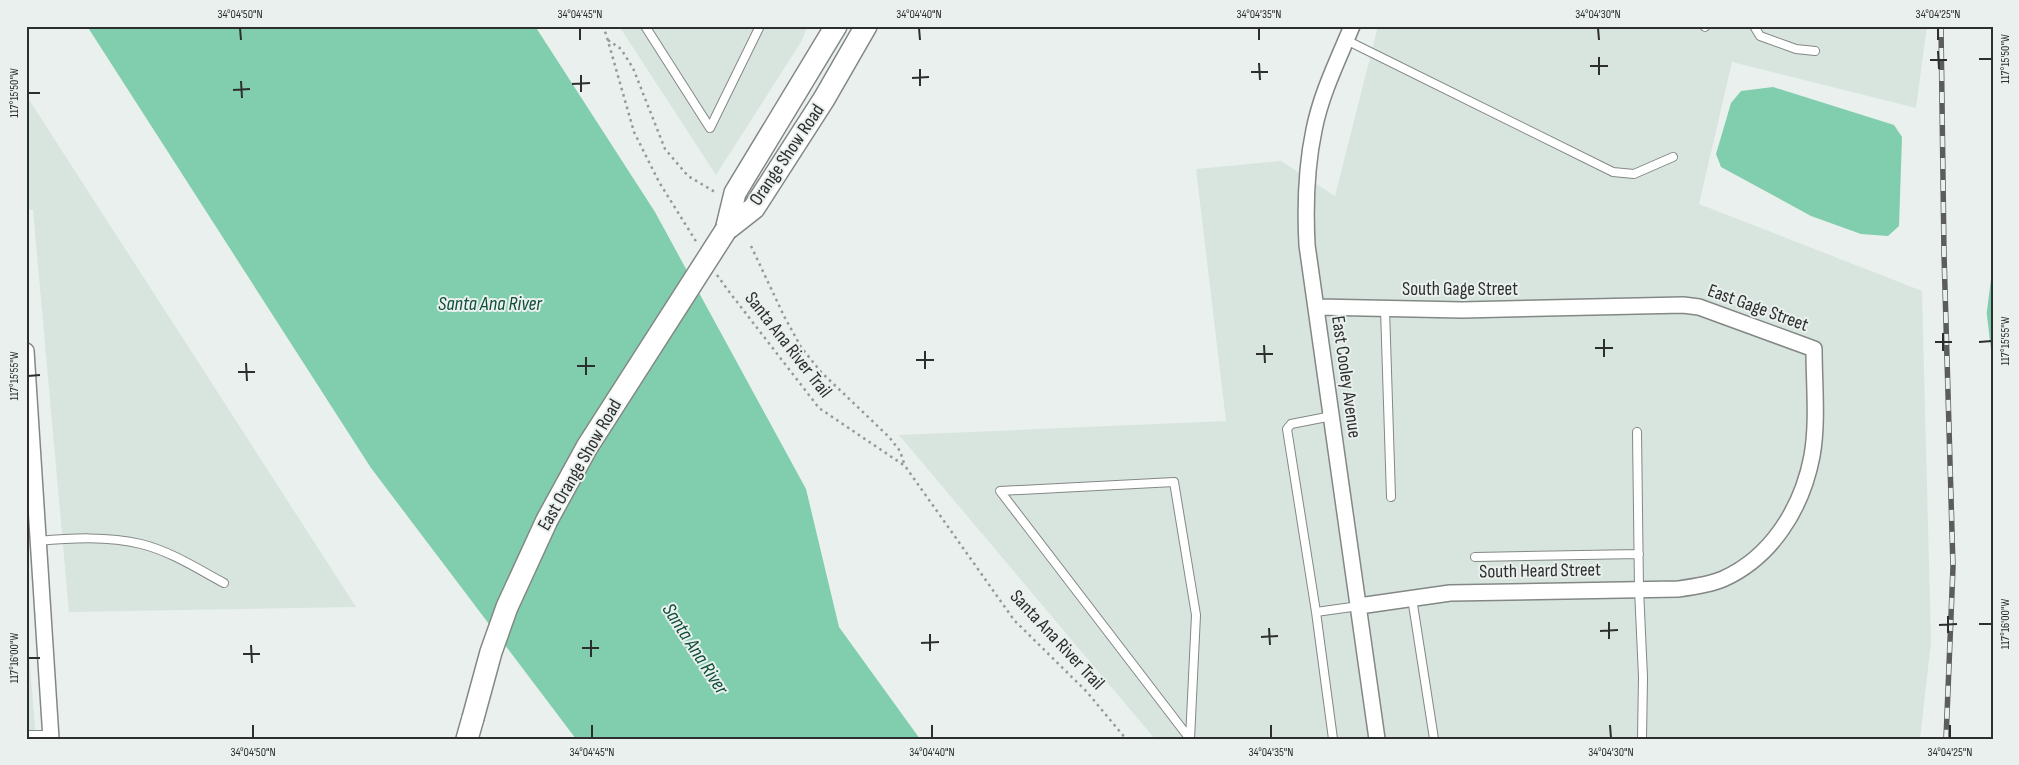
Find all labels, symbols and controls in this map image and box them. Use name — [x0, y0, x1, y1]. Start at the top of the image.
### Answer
text: 34°04'50"N — [217, 7, 263, 22]
text: 34°04'45"N — [558, 7, 602, 22]
text: 34°04'40"N — [896, 7, 942, 22]
text: 34°04'35"N — [1237, 7, 1281, 22]
text: 34°04'30"N — [1575, 7, 1621, 22]
text: 34°04'25"N — [1916, 7, 1960, 22]
text: 117°15'50"W — [1998, 34, 2013, 84]
text: 117°15'50"W — [7, 68, 22, 118]
street label: Orange Show Road — [745, 100, 829, 210]
street label: South Gage Street — [1402, 278, 1518, 301]
street label: East Gage Street — [1705, 279, 1812, 337]
street label: Santa Ana River Trail — [739, 287, 837, 403]
water label: Santa Ana River — [438, 292, 543, 316]
street label: East Cooley Avenue — [1326, 314, 1366, 440]
text: 117°15'55"W — [1998, 316, 2013, 366]
text: 117°15'55"W — [7, 351, 22, 401]
street label: East Orange Show Road — [533, 395, 627, 535]
street label: South Heard Street — [1479, 558, 1601, 584]
street label: Santa Ana River Trail — [1005, 585, 1109, 695]
water label: Santa Ana River — [657, 599, 734, 700]
text: 117°16'00"W — [1998, 599, 2013, 649]
text: 117°16'00"W — [7, 633, 22, 683]
text: 34°04'50"N — [230, 745, 276, 760]
text: 34°04'45"N — [570, 745, 614, 760]
text: 34°04'40"N — [909, 745, 955, 760]
text: 34°04'35"N — [1249, 745, 1293, 760]
text: 34°04'30"N — [1588, 745, 1634, 760]
text: 34°04'25"N — [1928, 745, 1972, 760]

